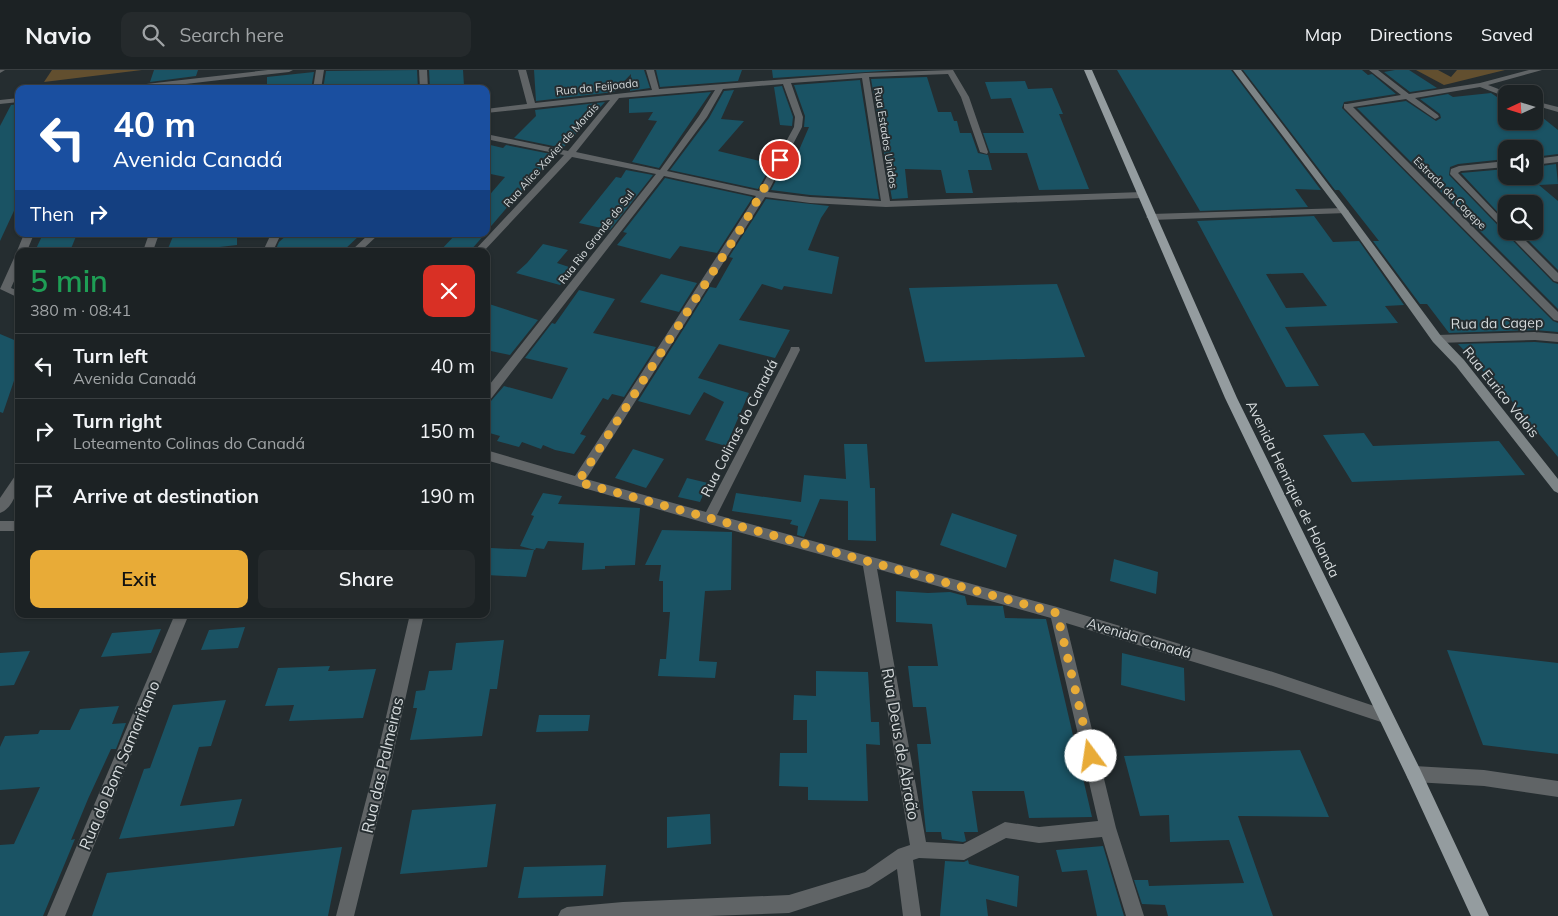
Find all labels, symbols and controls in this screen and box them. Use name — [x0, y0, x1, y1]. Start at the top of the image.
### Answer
search box — [121, 12, 471, 57]
text: Navio — [25, 20, 91, 50]
icon: search — [139, 21, 167, 49]
text: Search here — [179, 23, 284, 47]
text: Map — [1305, 23, 1342, 46]
text: Directions — [1370, 23, 1453, 46]
text: Saved — [1481, 23, 1533, 46]
street label: Rua da Feijoada — [555, 76, 639, 98]
north arrow — [1498, 85, 1542, 130]
map controls — [1498, 85, 1543, 240]
street label: Rua Estados Unidos — [871, 86, 901, 190]
street label: Rua Alice Xavier de Morais — [500, 100, 602, 210]
text: 40 m — [113, 102, 196, 146]
icon: left — [30, 105, 95, 170]
pin — [759, 139, 801, 181]
button: sound — [1498, 140, 1543, 185]
text: Avenida Canadá — [113, 145, 283, 173]
icon: arrive — [766, 146, 794, 174]
street label: Estrada da Cagepe — [1411, 154, 1489, 232]
street label: Rua Rio Grande do Sul — [555, 187, 637, 287]
button: search — [1498, 195, 1543, 240]
icon: right — [84, 200, 112, 228]
text: Then — [30, 202, 74, 226]
text: 5 min — [30, 262, 108, 300]
button: close — [423, 265, 475, 317]
text: 380 m · 08:41 — [30, 300, 131, 320]
street label: Rua da Cagep — [1451, 313, 1543, 333]
street label: Rua Eurico Valois — [1459, 343, 1543, 441]
text: Turn left — [73, 344, 148, 368]
icon: left — [30, 352, 58, 380]
text: 40 m — [431, 354, 475, 378]
street label: Rua Colinas do Canadá — [696, 356, 782, 500]
text: Avenida Canadá — [73, 368, 196, 388]
street label: Avenida Henrique de Holanda — [1242, 398, 1344, 580]
text: Turn right — [73, 409, 162, 433]
icon: right — [30, 417, 58, 445]
text: 150 m — [419, 419, 475, 443]
text: Loteamento Colinas do Canadá — [73, 433, 305, 453]
icon: arrive — [30, 482, 58, 510]
text: Arrive at destination — [73, 484, 259, 508]
text: 190 m — [419, 484, 475, 508]
button: Exit — [30, 550, 248, 608]
button: Share — [258, 550, 475, 608]
street label: Avenida Canadá — [1085, 614, 1193, 662]
street label: Rua Deus de Abraão — [878, 666, 924, 822]
street label: Rua do Bom Samaritano — [74, 677, 164, 853]
street label: Rua das Palmeiras — [357, 695, 407, 835]
position arrow — [1064, 729, 1116, 781]

